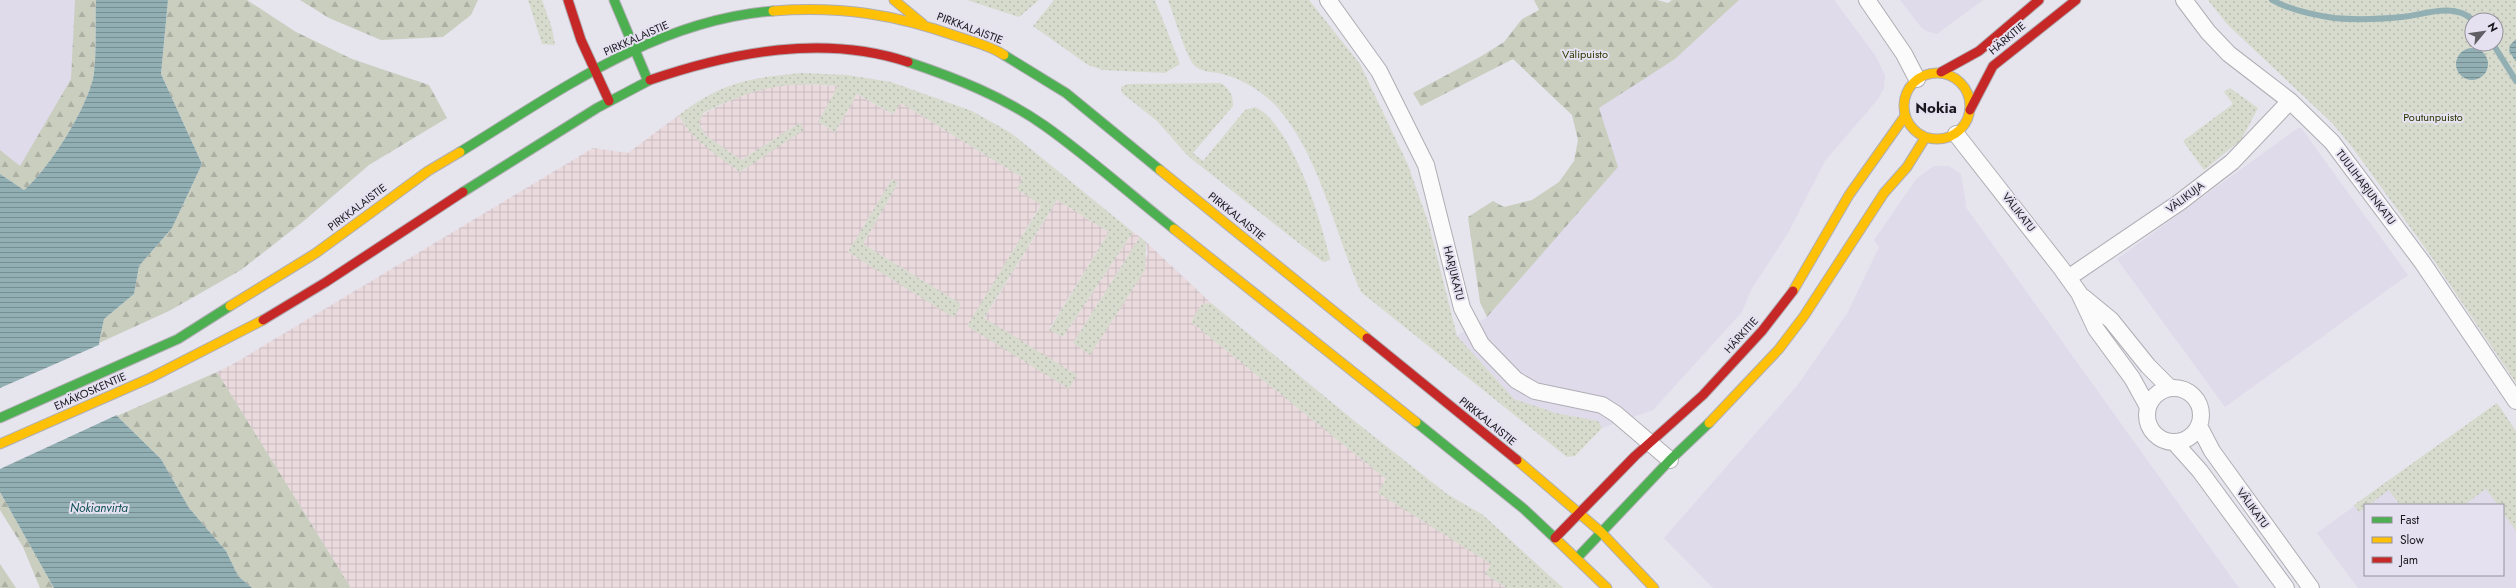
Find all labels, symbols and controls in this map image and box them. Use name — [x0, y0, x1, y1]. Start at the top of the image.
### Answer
street label: PIRKKALAISTIE — [935, 8, 1005, 48]
north arrow — [2464, 12, 2504, 52]
street label: PIRKKALAISTIE — [601, 17, 671, 59]
street label: HÄRKITIE — [1985, 18, 2029, 58]
text: N — [2484, 19, 2502, 35]
park label: Välipuisto — [1562, 46, 1608, 62]
district label: Nokia — [1915, 97, 1957, 119]
park label: Poutunpuisto — [2403, 109, 2463, 125]
street label: TUULIHARJUNKATU — [2332, 146, 2400, 228]
street label: VÄLIKUJA — [2163, 177, 2208, 217]
street label: PIRKKALAISTIE — [324, 180, 390, 234]
street label: PIRKKALAISTIE — [1205, 188, 1269, 244]
street label: VÄLIKATU — [1999, 189, 2039, 235]
street label: HARJUKATU — [1440, 244, 1469, 302]
street label: HÄRKITIE — [1720, 313, 1762, 357]
street label: EMÄKOSKENTIE — [51, 368, 129, 414]
street label: PIRKKALAISTIE — [1456, 393, 1520, 449]
street label: VÄLIKATU — [2233, 485, 2273, 531]
water label: Nokianvirta — [70, 499, 128, 517]
legend — [2364, 504, 2504, 576]
text: Fast — [2400, 511, 2419, 529]
text: Slow — [2400, 531, 2425, 549]
text: Jam — [2398, 551, 2418, 569]

